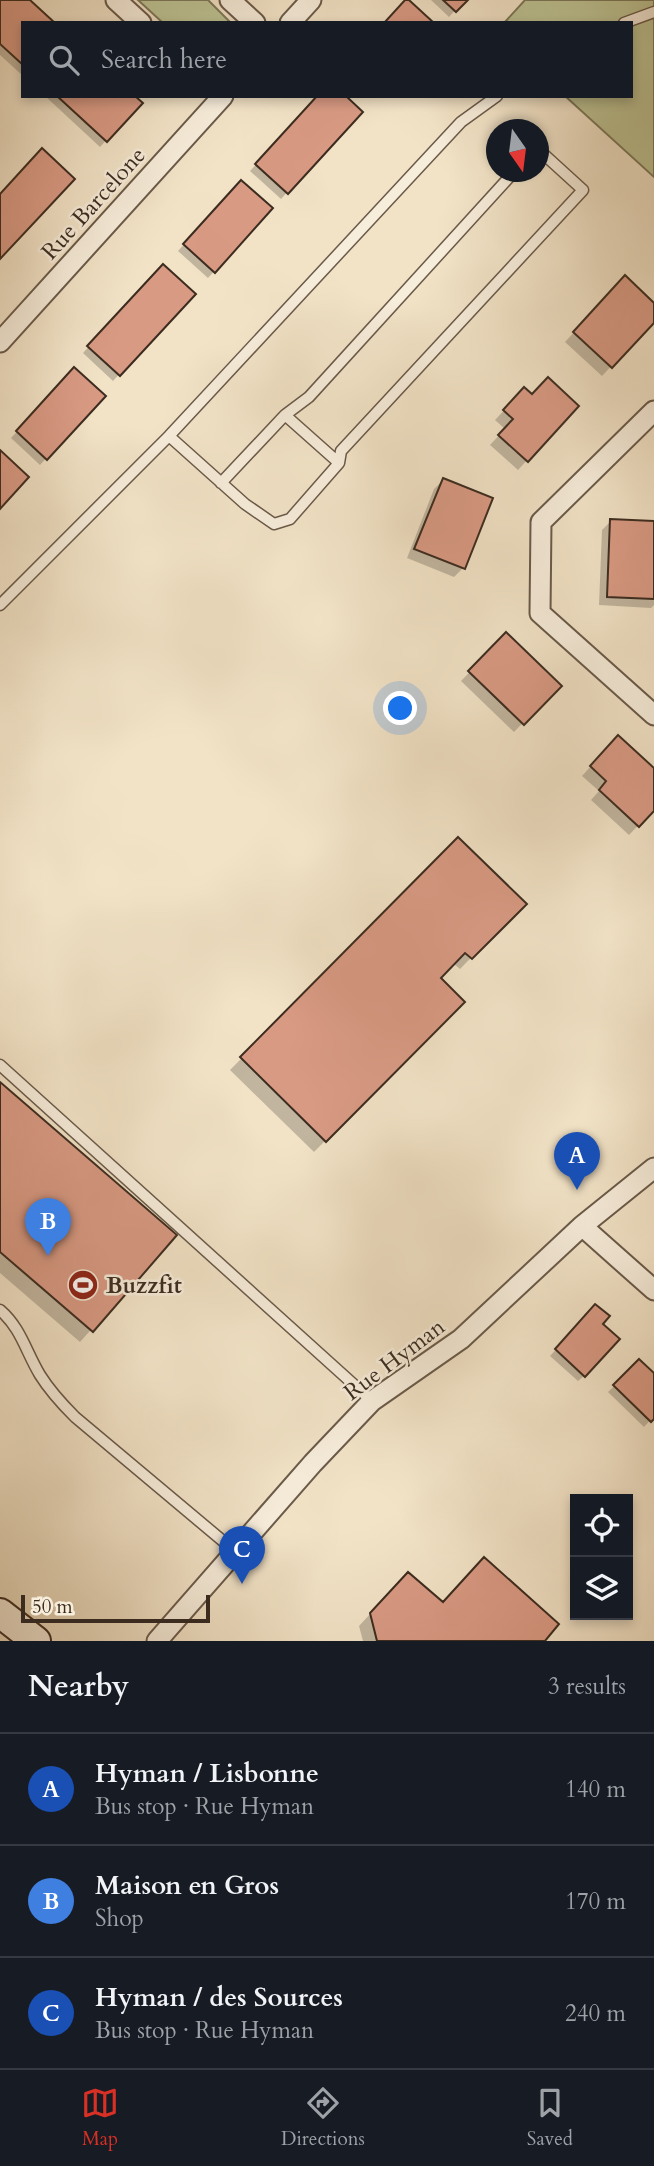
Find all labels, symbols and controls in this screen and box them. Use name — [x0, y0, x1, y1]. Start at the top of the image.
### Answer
search box — [21, 21, 633, 98]
icon: search — [45, 41, 83, 79]
text: Search here — [101, 42, 227, 77]
north arrow — [486, 119, 549, 182]
street label: Rue Barcelone — [34, 140, 152, 266]
your location — [383, 691, 417, 725]
pin: A — [554, 1132, 600, 1190]
pin: B — [25, 1198, 71, 1256]
sports icon: Buzzfit — [66, 1268, 100, 1302]
place label: Buzzfit — [106, 1270, 182, 1301]
street label: Rue Hyman — [337, 1311, 451, 1408]
map controls — [570, 1494, 633, 1620]
button: locate — [570, 1494, 633, 1557]
pin: C — [219, 1526, 265, 1584]
button: layers — [570, 1557, 633, 1620]
scale bar — [21, 1592, 210, 1624]
text: 50 m — [32, 1594, 73, 1620]
text: Nearby — [28, 1666, 129, 1707]
text: 3 results — [548, 1671, 626, 1702]
text: Hyman / Lisbonne — [95, 1756, 319, 1791]
text: A — [42, 1774, 60, 1805]
text: 140 m — [565, 1774, 626, 1805]
text: Bus stop · Rue Hyman — [95, 1791, 314, 1822]
text: Maison en Gros — [95, 1868, 279, 1903]
text: B — [43, 1886, 59, 1917]
text: 170 m — [565, 1886, 626, 1917]
text: Shop — [95, 1903, 144, 1934]
text: Hyman / des Sources — [95, 1980, 343, 2015]
text: C — [42, 1998, 60, 2029]
text: 240 m — [565, 1998, 626, 2029]
text: Bus stop · Rue Hyman — [95, 2015, 314, 2046]
tab: Map — [81, 2084, 119, 2152]
tab: Directions — [281, 2084, 365, 2152]
tab: Saved — [527, 2084, 573, 2152]

